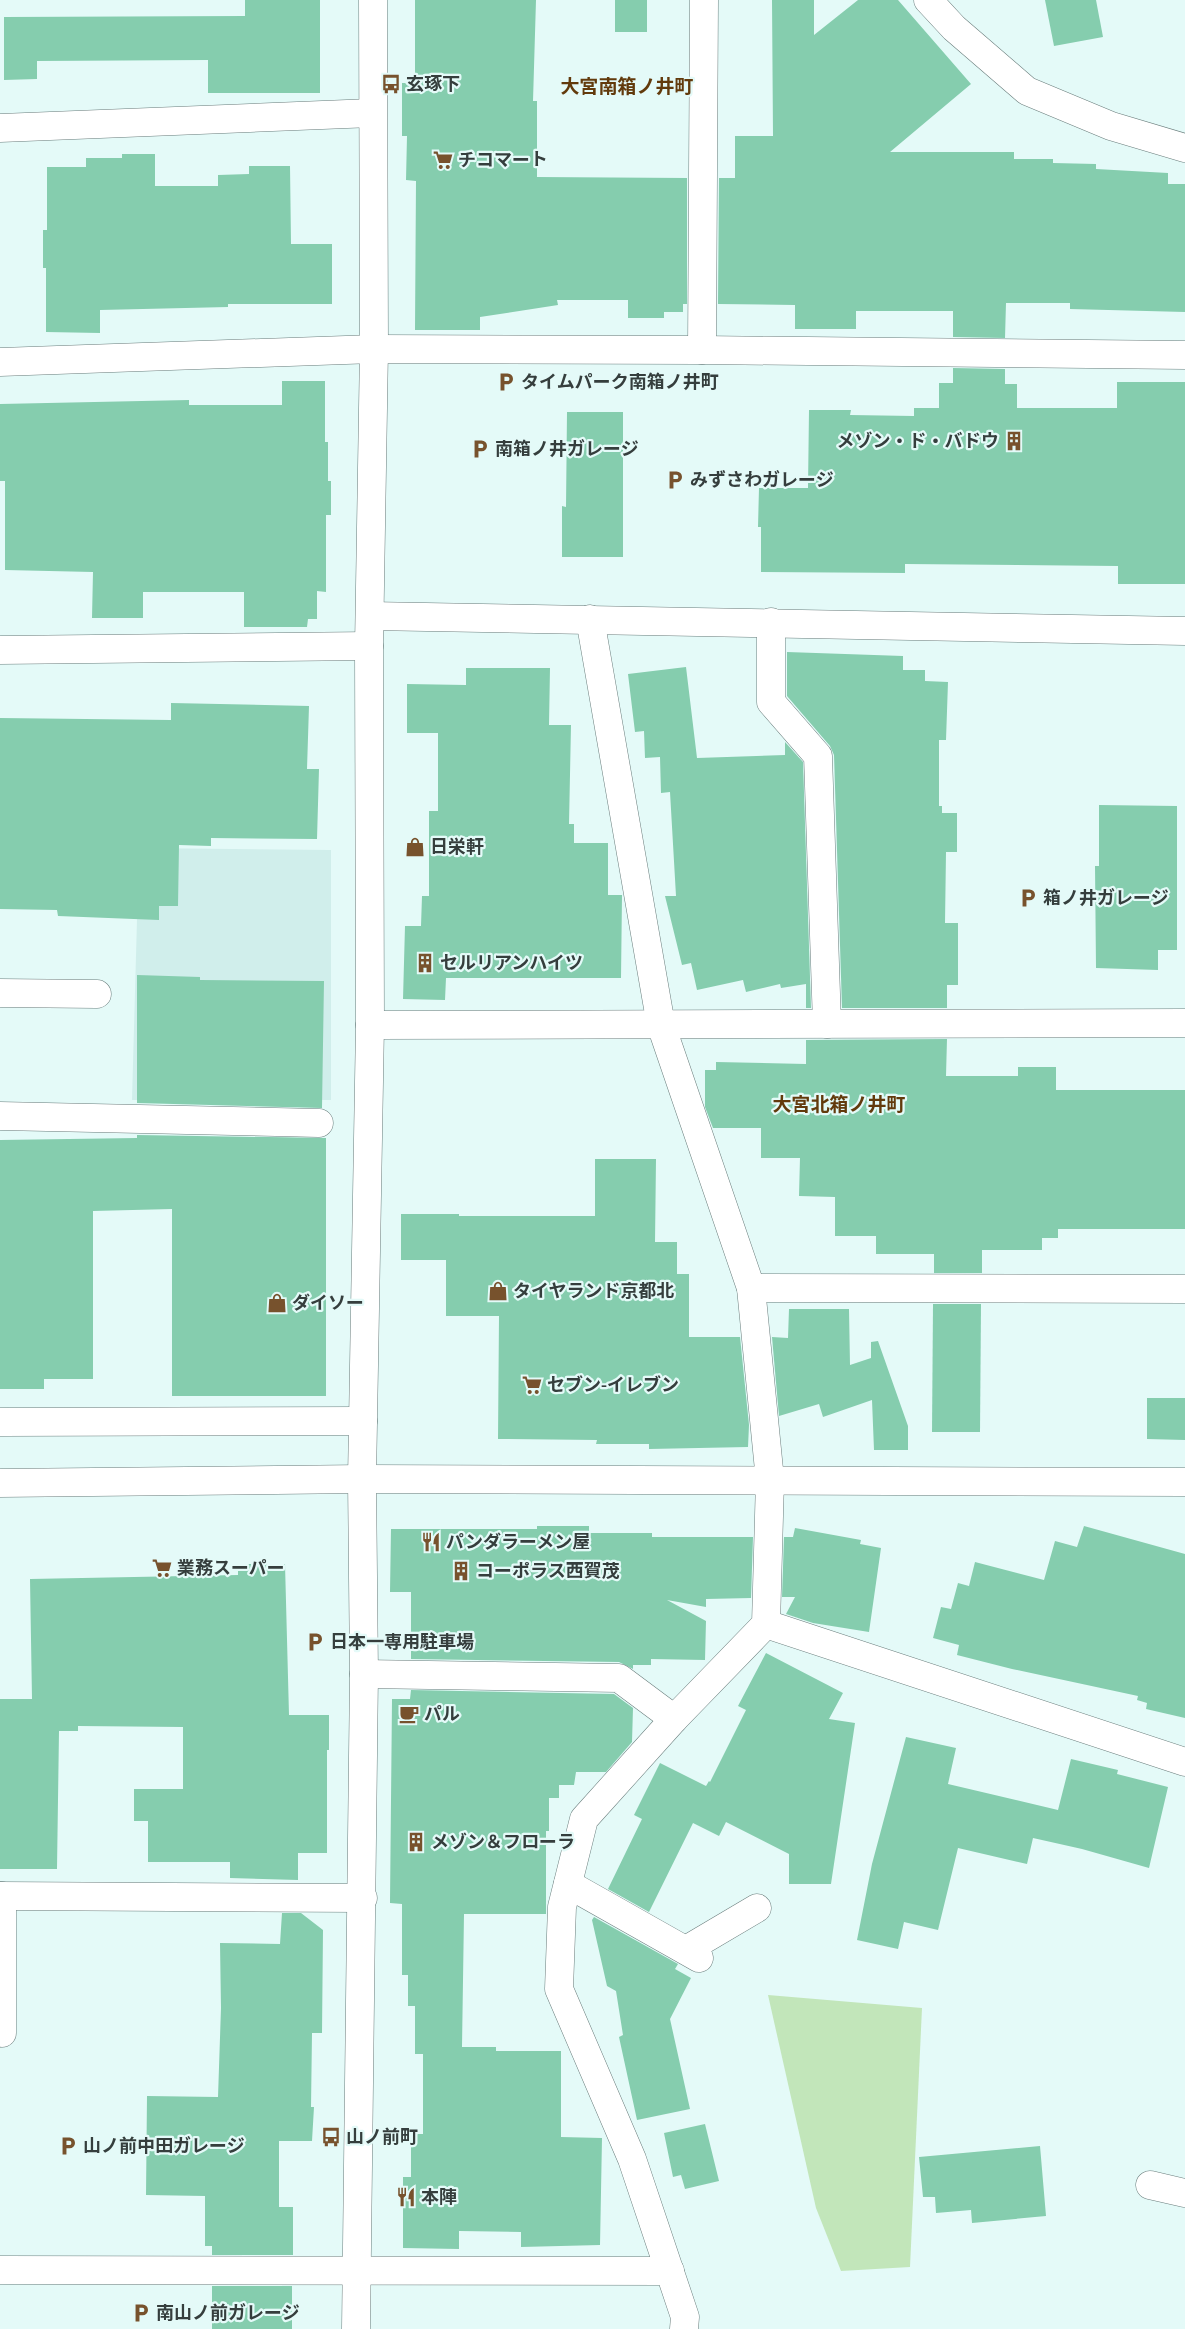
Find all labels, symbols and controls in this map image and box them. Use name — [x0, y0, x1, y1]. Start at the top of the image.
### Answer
bus stop icon: 玄琢下 — [380, 73, 402, 95]
place label: 玄琢下 — [406, 74, 460, 94]
district label: 大宮南箱ノ井町 — [560, 76, 694, 97]
supermarket icon: チコマート — [432, 149, 454, 171]
place label: チコマート — [458, 150, 548, 170]
parking icon: タイムパーク南箱ノ井町 — [495, 371, 517, 393]
place label: タイムパーク南箱ノ井町 — [521, 372, 719, 392]
building icon: メゾン・ド・バドウ — [1003, 430, 1025, 452]
place label: メゾン・ド・バドウ — [836, 431, 999, 451]
parking icon: 南箱ノ井ガレージ — [469, 438, 491, 460]
place label: 南箱ノ井ガレージ — [495, 439, 639, 459]
parking icon: みずさわガレージ — [664, 469, 686, 491]
place label: みずさわガレージ — [690, 469, 834, 490]
shop icon: 日栄軒 — [404, 836, 426, 858]
place label: 日栄軒 — [430, 837, 484, 857]
parking icon: 箱ノ井ガレージ — [1017, 887, 1039, 909]
place label: 箱ノ井ガレージ — [1043, 888, 1169, 908]
building icon: セルリアンハイツ — [414, 952, 436, 974]
place label: セルリアンハイツ — [440, 953, 583, 973]
district label: 大宮北箱ノ井町 — [772, 1094, 906, 1115]
shop icon: タイヤランド京都北 — [487, 1280, 509, 1302]
place label: タイヤランド京都北 — [513, 1281, 674, 1301]
shop icon: ダイソー — [266, 1292, 288, 1314]
place label: ダイソー — [292, 1293, 364, 1313]
supermarket icon: セブン-イレブン — [521, 1374, 543, 1396]
place label: セブン-イレブン — [547, 1375, 679, 1395]
restaurant icon: パンダラーメン屋 — [420, 1531, 442, 1553]
place label: パンダラーメン屋 — [446, 1532, 590, 1552]
supermarket icon: 業務スーパー — [151, 1557, 173, 1579]
place label: 業務スーパー — [177, 1558, 285, 1578]
building icon: コーポラス西賀茂 — [450, 1560, 472, 1582]
place label: コーポラス西賀茂 — [476, 1561, 620, 1581]
parking icon: 日本一専用駐車場 — [304, 1631, 326, 1653]
place label: 日本一専用駐車場 — [330, 1632, 474, 1652]
cafe icon: パル — [398, 1703, 420, 1725]
place label: パル — [424, 1704, 460, 1724]
building icon: メゾン＆フローラ — [405, 1831, 427, 1853]
place label: メゾン＆フローラ — [431, 1832, 575, 1852]
bus stop icon: 山ノ前町 — [320, 2126, 342, 2148]
place label: 山ノ前町 — [346, 2127, 418, 2147]
parking icon: 山ノ前中田ガレージ — [57, 2135, 79, 2157]
place label: 山ノ前中田ガレージ — [83, 2136, 245, 2156]
restaurant icon: 本陣 — [395, 2186, 417, 2208]
place label: 本陣 — [421, 2187, 457, 2207]
parking icon: 南山ノ前ガレージ — [130, 2302, 152, 2324]
place label: 南山ノ前ガレージ — [156, 2303, 300, 2323]

